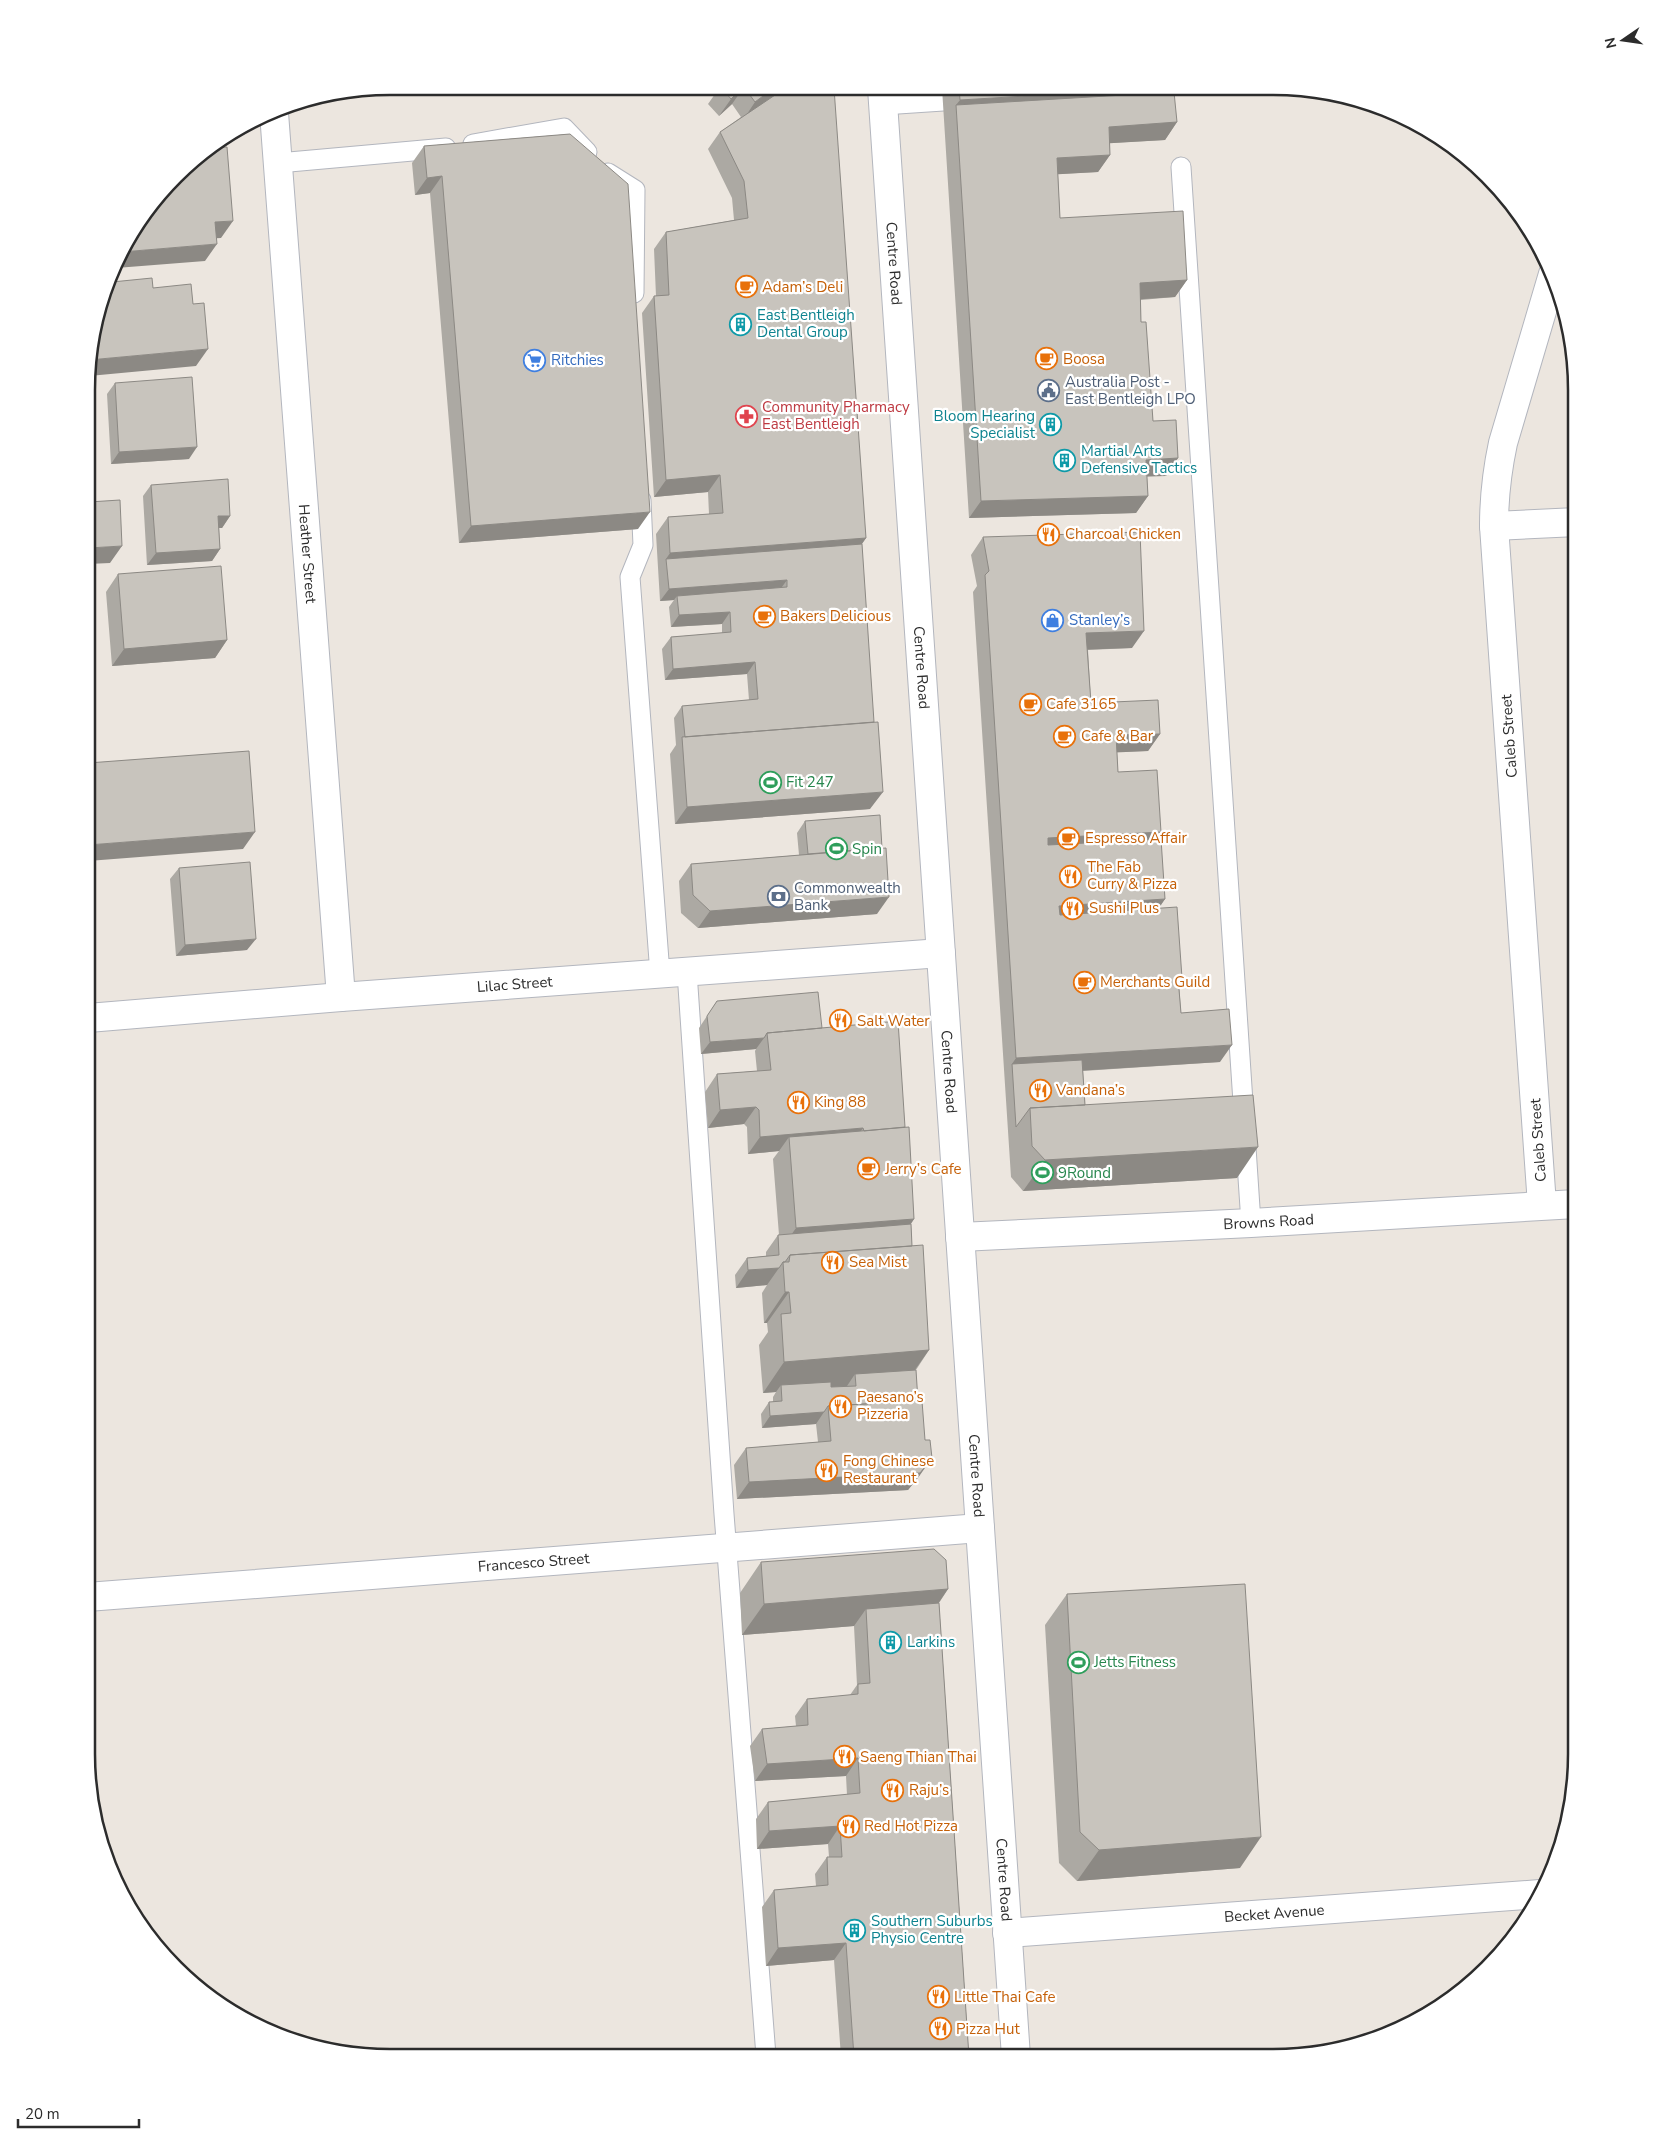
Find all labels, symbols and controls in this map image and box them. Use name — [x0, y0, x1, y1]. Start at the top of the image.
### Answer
north arrow — [1598, 15, 1648, 65]
text: N — [1600, 36, 1621, 50]
street label: Centre Road — [881, 221, 907, 306]
cafe icon: Adam’s Deli — [734, 275, 758, 299]
place label: Adam’s Deli — [762, 277, 843, 297]
place label: East Bentleigh Dental Group — [757, 305, 855, 342]
building icon: East Bentleigh Dental Group — [729, 312, 753, 336]
cafe icon: Boosa — [1035, 347, 1059, 371]
supermarket icon: Ritchies — [523, 348, 547, 372]
place label: Boosa — [1063, 349, 1105, 369]
place label: Ritchies — [551, 350, 604, 370]
place label: Australia Post - East Bentleigh LPO — [1065, 372, 1196, 409]
public building icon: Australia Post - East Bentleigh LPO — [1037, 379, 1061, 403]
place label: Community Pharmacy East Bentleigh — [762, 397, 910, 434]
pharmacy icon: Community Pharmacy East Bentleigh — [734, 404, 758, 428]
place label: Bloom Hearing Specialist — [934, 406, 1036, 443]
building icon: Bloom Hearing Specialist — [1039, 413, 1063, 437]
place label: Martial Arts Defensive Tactics — [1081, 441, 1197, 478]
building icon: Martial Arts Defensive Tactics — [1053, 448, 1077, 472]
street label: Heather Street — [294, 503, 321, 605]
restaurant icon: Charcoal Chicken — [1037, 522, 1061, 546]
place label: Charcoal Chicken — [1065, 524, 1181, 544]
cafe icon: Bakers Delicious — [752, 604, 776, 628]
place label: Bakers Delicious — [780, 606, 891, 626]
shop icon: Stanley’s — [1041, 608, 1065, 632]
place label: Stanley’s — [1069, 610, 1130, 630]
street label: Centre Road — [909, 625, 934, 710]
cafe icon: Cafe 3165 — [1018, 692, 1042, 716]
street label: Caleb Street — [1496, 693, 1522, 778]
place label: Cafe 3165 — [1046, 694, 1116, 714]
cafe icon: Cafe & Bar — [1053, 724, 1077, 748]
place label: Cafe & Bar — [1081, 726, 1154, 746]
sports icon: Fit 247 — [758, 770, 782, 794]
place label: Fit 247 — [786, 772, 834, 792]
cafe icon: Espresso Affair — [1057, 826, 1081, 850]
place label: Espresso Affair — [1085, 828, 1187, 848]
sports icon: Spin — [824, 837, 848, 861]
place label: Spin — [852, 839, 882, 859]
place label: The Fab Curry & Pizza — [1087, 857, 1177, 894]
restaurant icon: The Fab Curry & Pizza — [1059, 864, 1083, 888]
place label: Commonwealth Bank — [794, 878, 901, 915]
bank icon: Commonwealth Bank — [766, 885, 790, 909]
restaurant icon: Sushi Plus — [1061, 896, 1085, 920]
place label: Sushi Plus — [1089, 898, 1159, 918]
cafe icon: Merchants Guild — [1072, 970, 1096, 994]
street label: Lilac Street — [476, 971, 554, 997]
place label: Merchants Guild — [1100, 972, 1210, 992]
restaurant icon: Salt Water — [829, 1009, 853, 1033]
place label: Salt Water — [857, 1011, 930, 1031]
street label: Centre Road — [936, 1029, 962, 1114]
restaurant icon: Vandana’s — [1028, 1078, 1052, 1102]
place label: Vandana’s — [1055, 1080, 1125, 1100]
restaurant icon: King 88 — [786, 1090, 810, 1114]
place label: King 88 — [814, 1092, 866, 1112]
street label: Caleb Street — [1525, 1097, 1551, 1182]
cafe icon: Jerry’s Cafe — [857, 1157, 881, 1181]
place label: Jerry’s Cafe — [884, 1159, 961, 1179]
sports icon: 9Round — [1030, 1161, 1054, 1185]
place label: 9Round — [1058, 1163, 1111, 1183]
street label: Browns Road — [1223, 1209, 1315, 1234]
restaurant icon: Sea Mist — [821, 1250, 845, 1274]
place label: Sea Mist — [849, 1252, 907, 1272]
place label: Paesano’s Pizzeria — [857, 1387, 924, 1424]
restaurant icon: Paesano’s Pizzeria — [829, 1394, 853, 1418]
street label: Centre Road — [964, 1434, 989, 1518]
place label: Fong Chinese Restaurant — [843, 1451, 934, 1488]
restaurant icon: Fong Chinese Restaurant — [815, 1458, 839, 1482]
street label: Francesco Street — [477, 1548, 591, 1577]
building icon: Larkins — [879, 1630, 903, 1654]
place label: Larkins — [907, 1632, 955, 1652]
sports icon: Jetts Fitness — [1066, 1650, 1090, 1674]
place label: Jetts Fitness — [1093, 1652, 1176, 1672]
restaurant icon: Saeng Thian Thai — [832, 1745, 856, 1769]
place label: Saeng Thian Thai — [860, 1747, 977, 1767]
restaurant icon: Raju’s — [881, 1778, 905, 1802]
place label: Raju’s — [909, 1780, 949, 1800]
restaurant icon: Red Hot Pizza — [836, 1814, 860, 1838]
place label: Red Hot Pizza — [864, 1816, 958, 1836]
street label: Centre Road — [991, 1838, 1017, 1922]
street label: Becket Avenue — [1223, 1900, 1325, 1927]
place label: Southern Suburbs Physio Centre — [871, 1911, 993, 1948]
building icon: Southern Suburbs Physio Centre — [843, 1918, 867, 1942]
restaurant icon: Little Thai Cafe — [926, 1985, 950, 2009]
place label: Little Thai Cafe — [954, 1987, 1056, 2007]
restaurant icon: Pizza Hut — [928, 2017, 952, 2041]
place label: Pizza Hut — [956, 2019, 1020, 2039]
scale bar — [18, 2096, 139, 2128]
text: 20 m — [25, 2104, 60, 2124]

